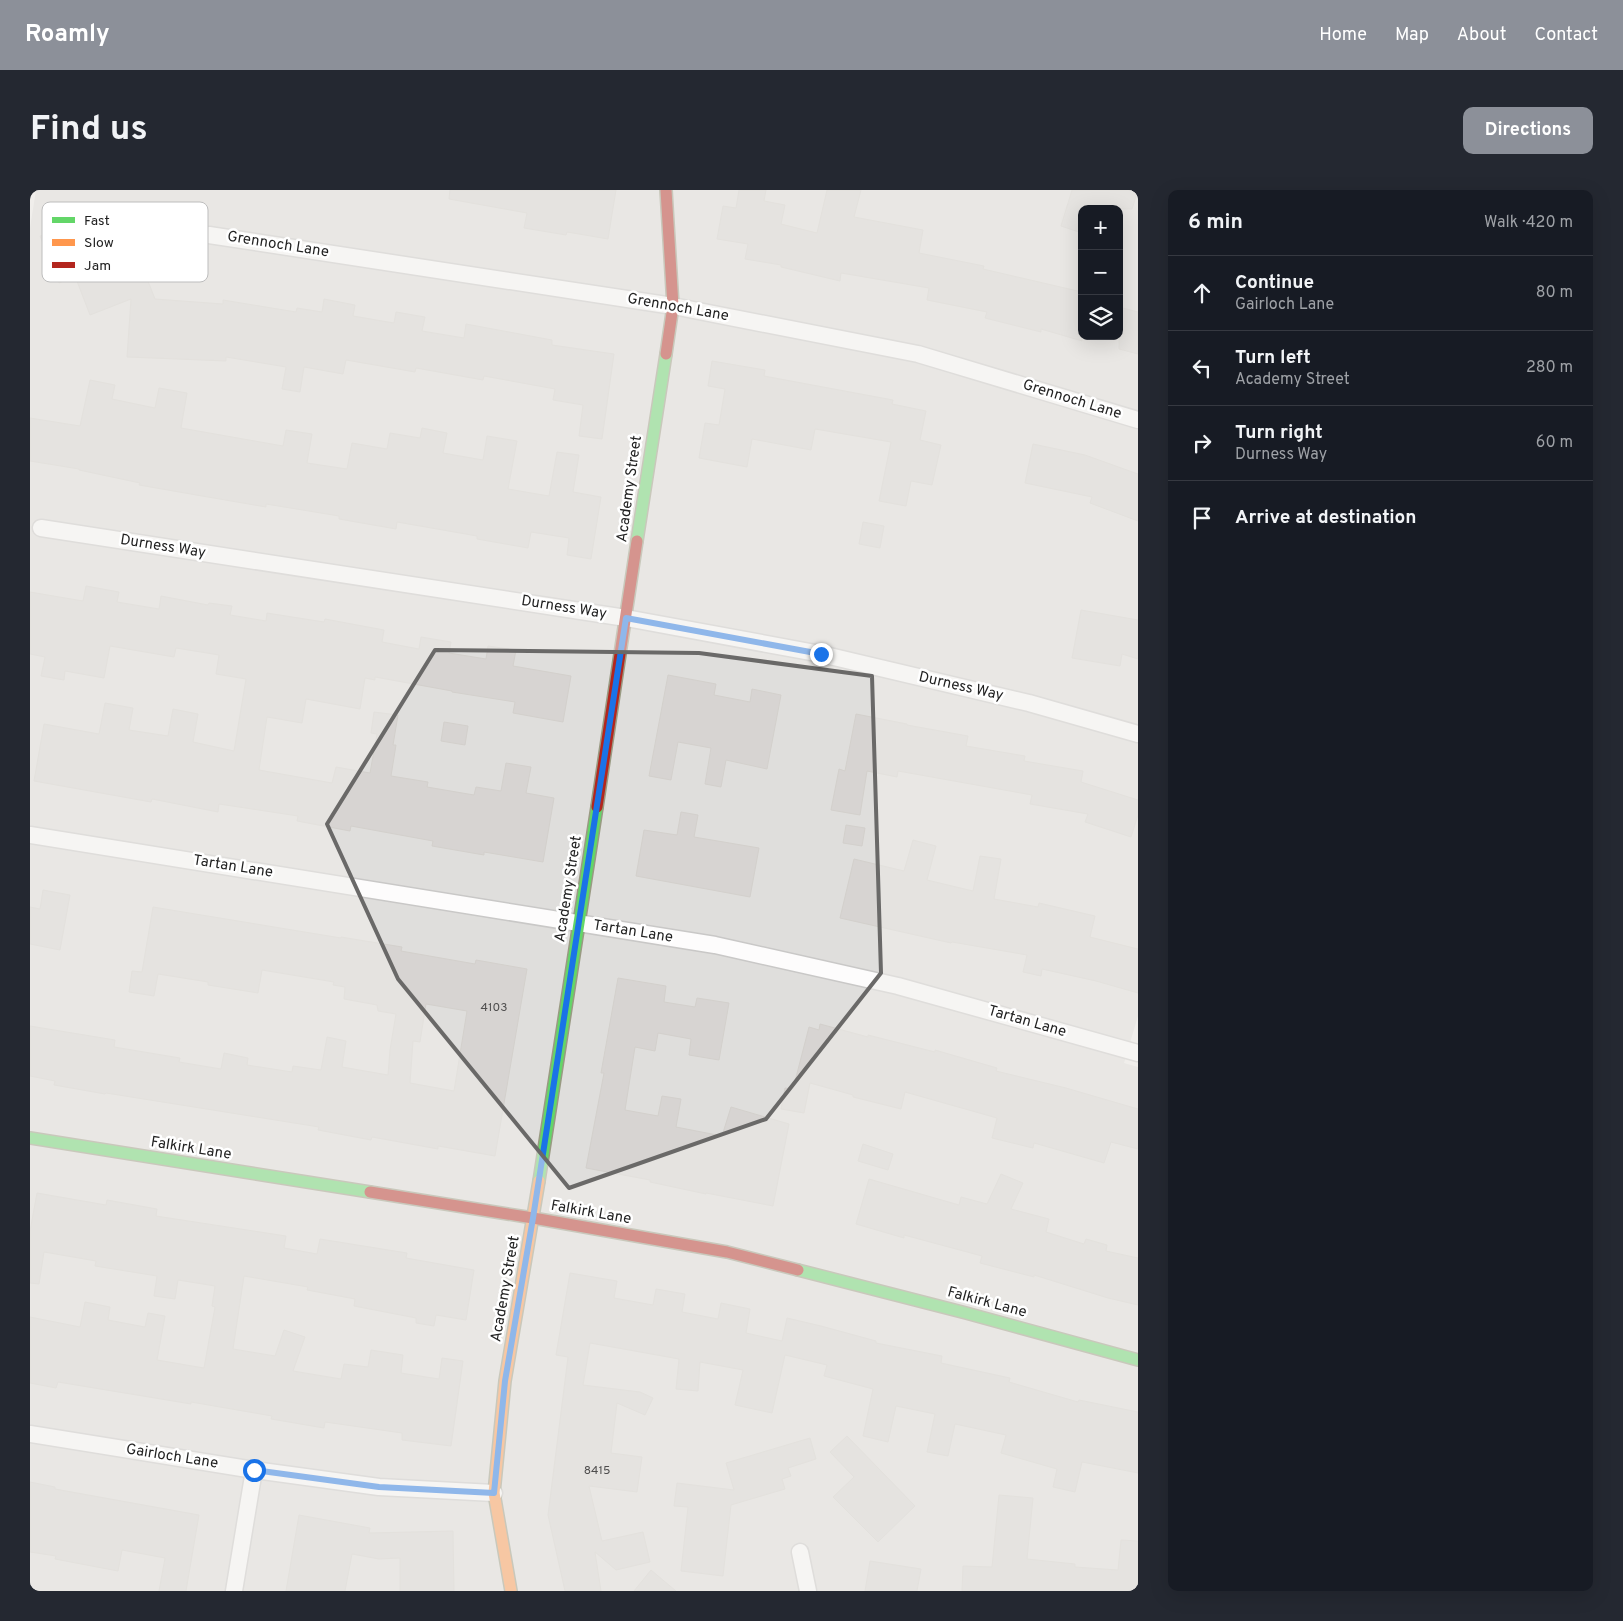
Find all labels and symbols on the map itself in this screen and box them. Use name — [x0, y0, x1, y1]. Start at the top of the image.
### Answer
legend — [42, 202, 208, 282]
text: Fast — [84, 213, 110, 230]
street label: Grennoch Lane — [226, 228, 330, 262]
text: Slow — [84, 235, 114, 252]
text: Jam — [84, 258, 111, 275]
street label: Grennoch Lane — [626, 290, 730, 326]
street label: Grennoch Lane — [1020, 376, 1124, 424]
street label: Academy Street — [613, 434, 647, 544]
street label: Durness Way — [119, 531, 207, 563]
street label: Durness Way — [520, 592, 608, 624]
route end — [810, 643, 833, 666]
street label: Durness Way — [917, 668, 1005, 706]
street label: Academy Street — [551, 834, 587, 944]
street label: Tartan Lane — [192, 851, 274, 883]
street label: Tartan Lane — [592, 916, 674, 948]
house number: 4103 — [481, 1000, 507, 1016]
street label: Tartan Lane — [986, 1002, 1068, 1042]
street label: Falkirk Lane — [149, 1133, 233, 1165]
street label: Falkirk Lane — [549, 1197, 633, 1229]
street label: Academy Street — [487, 1234, 525, 1344]
street label: Falkirk Lane — [945, 1283, 1029, 1323]
street label: Gairloch Lane — [125, 1440, 219, 1474]
route start — [243, 1459, 266, 1482]
house number: 8415 — [584, 1463, 610, 1479]

